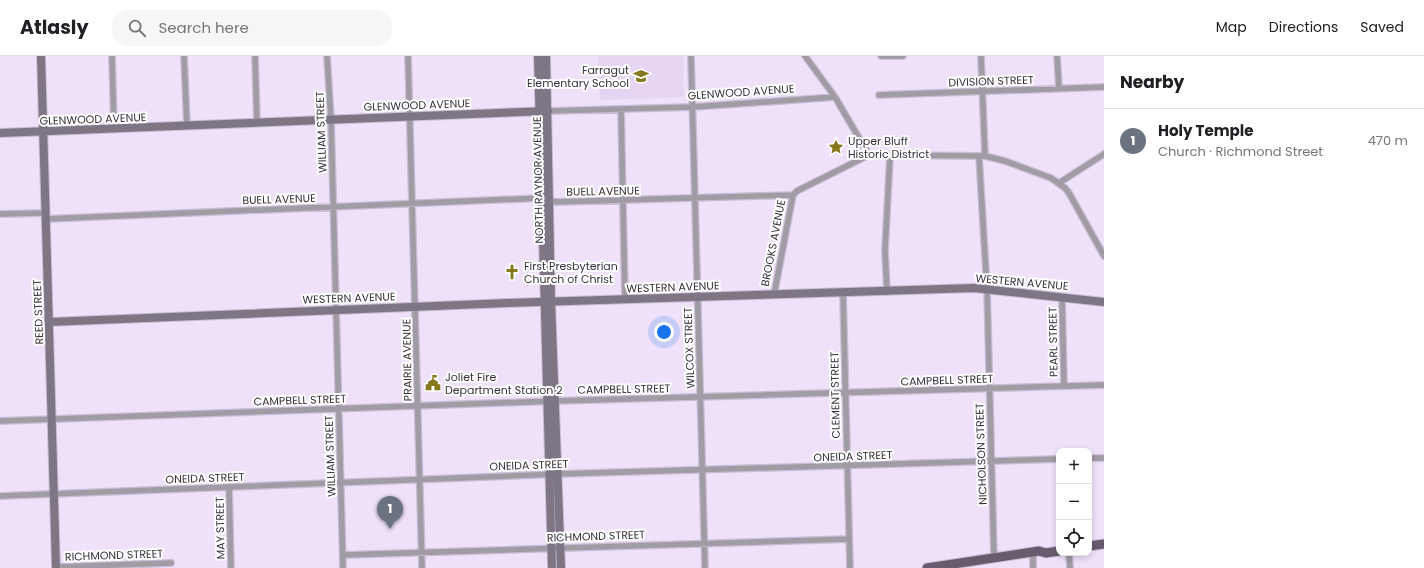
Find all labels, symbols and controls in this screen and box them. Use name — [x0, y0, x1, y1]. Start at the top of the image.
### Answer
search box — [112, 10, 392, 46]
text: Atlasly — [20, 14, 88, 41]
icon: search — [126, 17, 148, 39]
text: Search here — [158, 17, 249, 38]
text: Map — [1216, 17, 1247, 37]
text: Directions — [1269, 17, 1338, 37]
text: Saved — [1360, 17, 1404, 37]
place label: Farragut Elementary School — [527, 62, 629, 91]
school or university icon: Farragut Elementary School — [632, 67, 650, 85]
text: Nearby — [1120, 70, 1184, 94]
street label: DIVISION STREET — [948, 72, 1034, 90]
street label: GLENWOOD AVENUE — [687, 80, 795, 104]
street label: WILLIAM STREET — [312, 91, 330, 173]
street label: GLENWOOD AVENUE — [363, 95, 471, 115]
street label: GLENWOOD AVENUE — [39, 109, 147, 129]
street label: NORTH RAYNOR AVENUE — [529, 116, 547, 244]
text: Holy Temple — [1158, 120, 1253, 141]
text: 1 — [1131, 131, 1135, 150]
text: 470 m — [1368, 131, 1408, 150]
place label: Upper Bluff Historic District — [848, 133, 929, 162]
place icon: Upper Bluff Historic District — [827, 138, 845, 156]
text: Church · Richmond Street — [1158, 142, 1323, 161]
street label: BUELL AVENUE — [566, 182, 640, 200]
street label: BUELL AVENUE — [242, 190, 316, 208]
street label: BROOKS AVENUE — [757, 198, 789, 288]
place label: First Presbyterian Church of Christ — [524, 258, 618, 287]
church icon: First Presbyterian Church of Christ — [503, 263, 521, 281]
street label: WESTERN AVENUE — [975, 270, 1069, 294]
street label: WESTERN AVENUE — [626, 277, 720, 297]
street label: REED STREET — [29, 279, 47, 345]
street label: WESTERN AVENUE — [302, 288, 396, 308]
street label: WILCOX STREET — [680, 307, 698, 389]
street label: PEARL STREET — [1044, 307, 1062, 377]
street label: PRAIRIE AVENUE — [398, 319, 416, 401]
your location — [654, 322, 674, 342]
street label: CLEMENT STREET — [826, 351, 844, 439]
place label: Joliet Fire Department Station 2 — [445, 369, 563, 398]
street label: CAMPBELL STREET — [900, 370, 994, 390]
public building icon: Joliet Fire Department Station 2 — [424, 374, 442, 392]
street label: CAMPBELL STREET — [577, 380, 671, 398]
street label: CAMPBELL STREET — [253, 390, 347, 410]
street label: NICHOLSON STREET — [971, 403, 991, 505]
street label: WILLIAM STREET — [321, 415, 339, 497]
street label: ONEIDA STREET — [813, 447, 893, 465]
map controls — [1056, 448, 1092, 556]
button: + — [1056, 448, 1092, 484]
street label: ONEIDA STREET — [489, 456, 569, 474]
street label: ONEIDA STREET — [165, 469, 245, 487]
button: − — [1056, 484, 1092, 520]
pin: 1 — [377, 496, 403, 529]
street label: MAY STREET — [211, 497, 229, 559]
button: locate — [1056, 520, 1092, 556]
street label: RICHMOND STREET — [547, 526, 645, 546]
street label: RICHMOND STREET — [65, 545, 163, 565]

